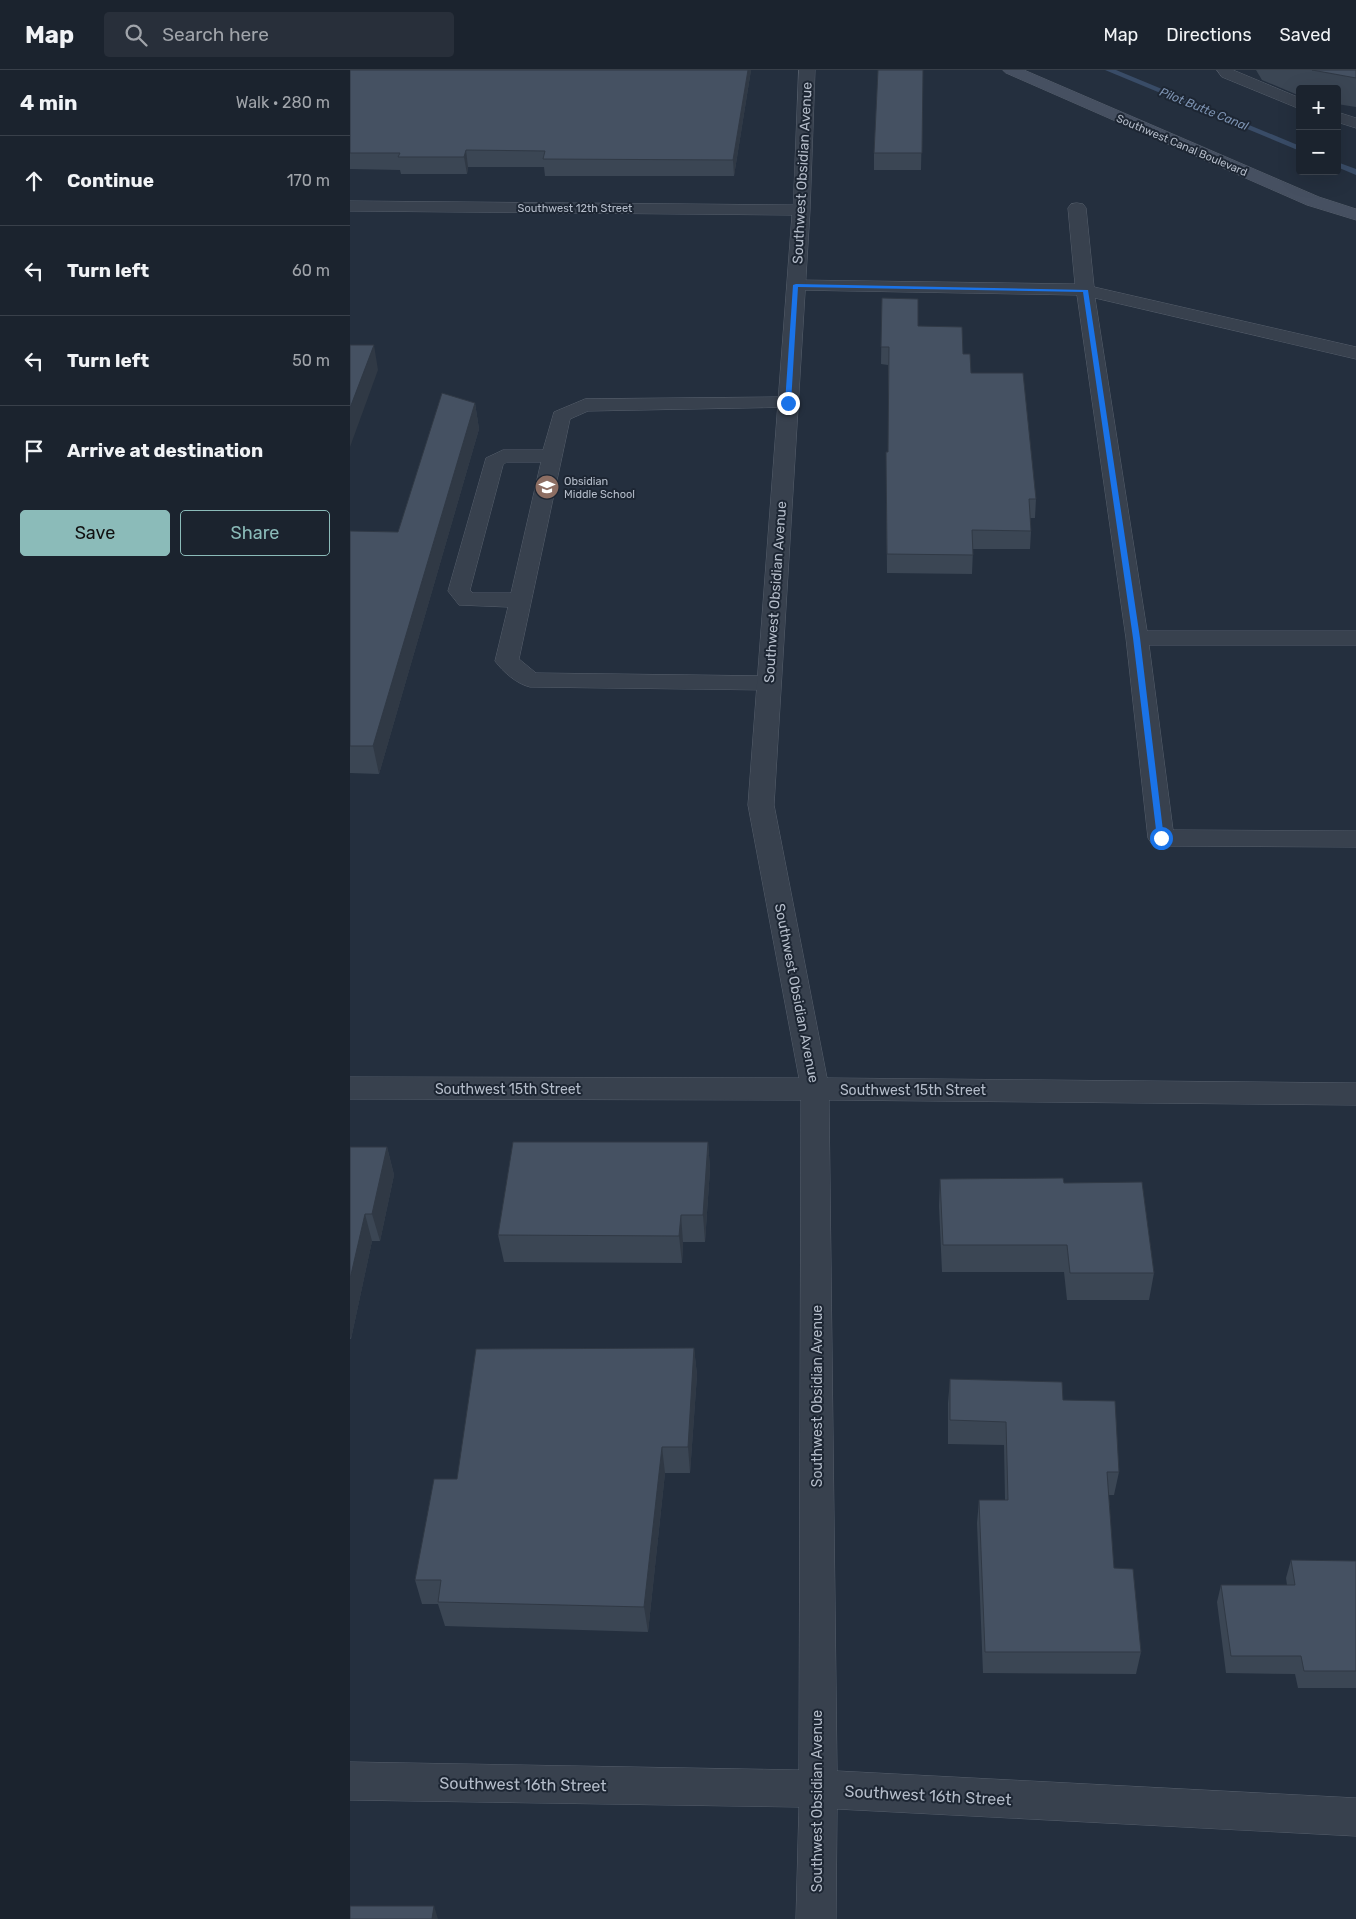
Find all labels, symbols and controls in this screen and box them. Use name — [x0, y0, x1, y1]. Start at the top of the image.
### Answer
search box — [104, 12, 454, 57]
text: Map — [25, 21, 74, 49]
icon: search — [122, 21, 150, 49]
text: Search here — [162, 23, 269, 46]
text: Map — [1103, 24, 1138, 46]
text: Directions — [1166, 24, 1252, 46]
text: Saved — [1280, 24, 1331, 46]
street label: Southwest Obsidian Avenue — [789, 81, 816, 265]
water label: Pilot Butte Canal — [1158, 85, 1251, 134]
map controls — [1296, 85, 1341, 175]
button: + — [1296, 85, 1341, 130]
text: 4 min — [20, 90, 78, 115]
text: Walk · 280 m — [236, 93, 330, 112]
street label: Southwest Canal Boulevard — [1114, 112, 1249, 179]
button: − — [1296, 130, 1341, 175]
icon: ahead — [20, 167, 48, 195]
text: Continue — [67, 169, 154, 192]
text: 170 m — [287, 171, 330, 190]
street label: Southwest 12th Street — [518, 202, 633, 215]
icon: left — [20, 257, 48, 285]
text: Turn left — [67, 259, 149, 282]
text: 60 m — [292, 261, 330, 280]
icon: left — [20, 347, 48, 375]
text: Turn left — [67, 349, 149, 372]
text: 50 m — [292, 351, 330, 370]
route end — [777, 392, 800, 415]
icon: arrive — [20, 437, 48, 465]
text: Arrive at destination — [67, 439, 263, 462]
school or university icon: Obsidian Middle School — [534, 474, 560, 500]
place label: Obsidian Middle School — [564, 475, 635, 501]
street label: Southwest Obsidian Avenue — [761, 500, 790, 684]
button: Save — [20, 510, 170, 556]
button: Share — [180, 510, 330, 556]
route start — [1150, 827, 1173, 850]
street label: Southwest Obsidian Avenue — [771, 902, 822, 1084]
street label: Southwest 15th Street — [435, 1081, 582, 1098]
street label: Southwest 15th Street — [840, 1082, 987, 1099]
street label: Southwest Obsidian Avenue — [809, 1305, 826, 1487]
street label: Southwest Obsidian Avenue — [809, 1710, 826, 1892]
street label: Southwest 16th Street — [439, 1774, 607, 1795]
street label: Southwest 16th Street — [844, 1782, 1012, 1809]

